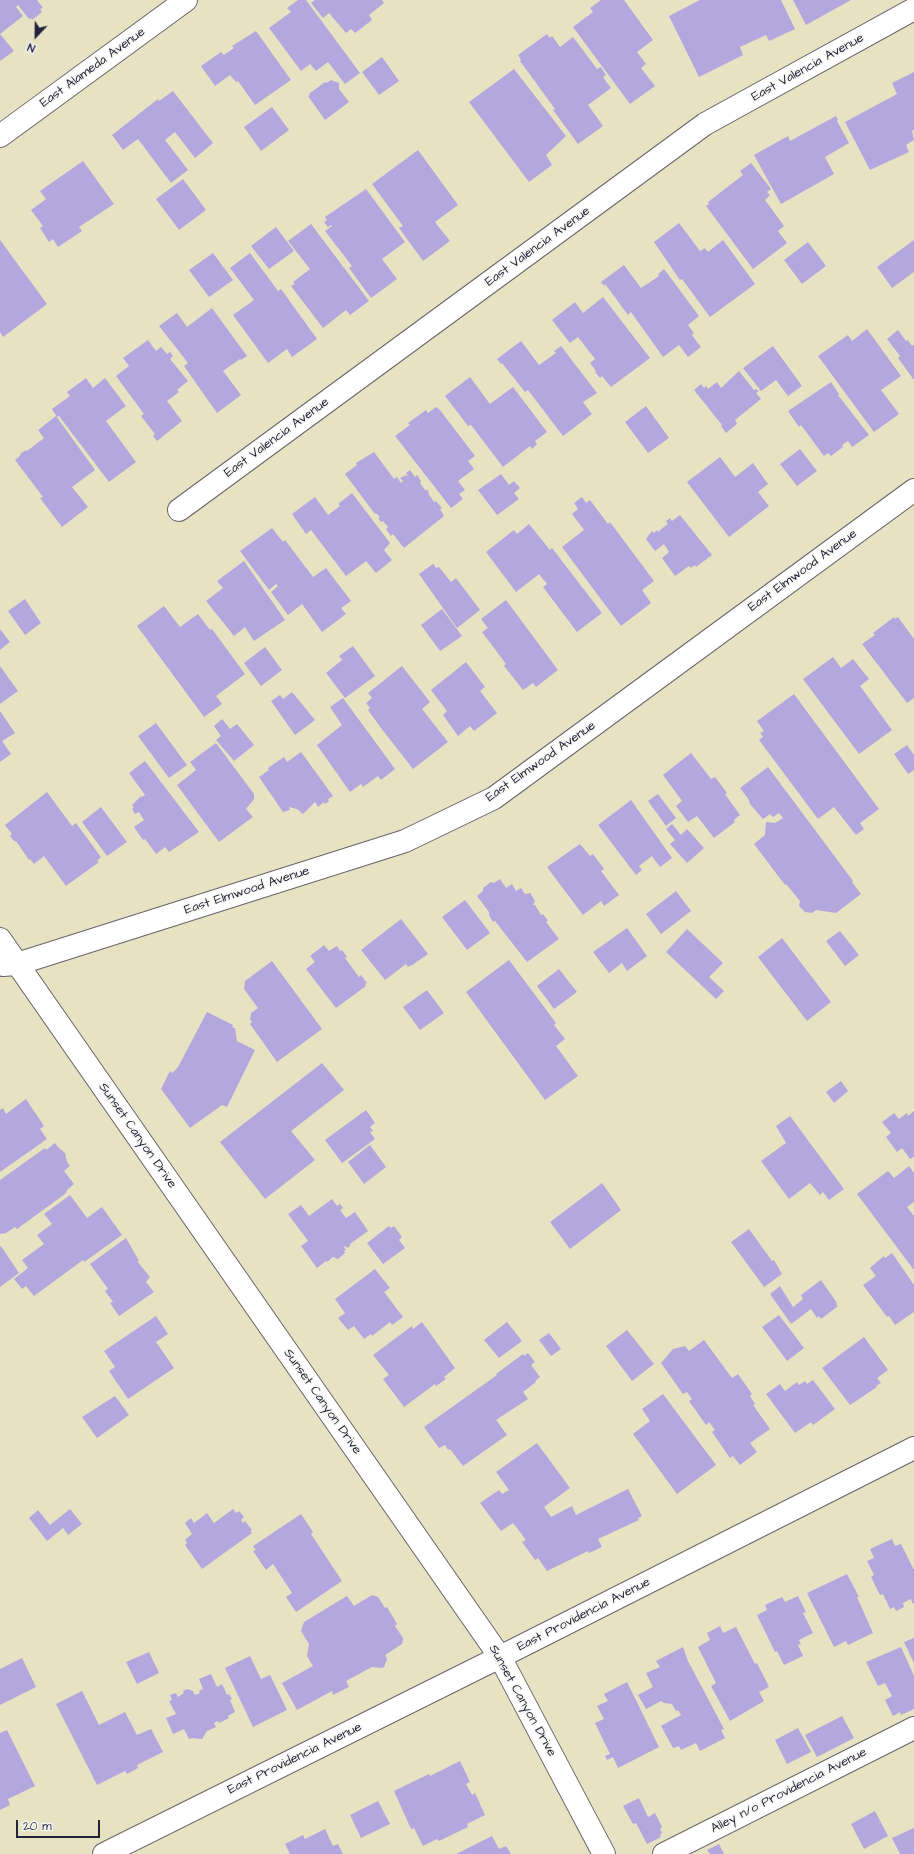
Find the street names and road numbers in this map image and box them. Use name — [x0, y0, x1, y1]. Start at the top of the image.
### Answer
street label: East Alameda Avenue — [37, 25, 149, 111]
street label: East Valencia Avenue — [749, 31, 867, 105]
street label: East Valencia Avenue — [482, 204, 594, 290]
street label: East Valencia Avenue — [221, 395, 333, 481]
street label: East Elmwood Avenue — [746, 526, 860, 616]
street label: East Elmwood Avenue — [483, 718, 599, 806]
street label: East Elmwood Avenue — [183, 863, 311, 919]
street label: Sunset Canyon Drive — [95, 1080, 179, 1192]
street label: Sunset Canyon Drive — [280, 1346, 364, 1458]
street label: East Providencia Avenue — [515, 1575, 653, 1655]
street label: Sunset Canyon Drive — [485, 1642, 559, 1760]
street label: East Providencia Avenue — [225, 1720, 365, 1798]
street label: Alley n/o Providencia Avenue — [709, 1745, 869, 1837]

